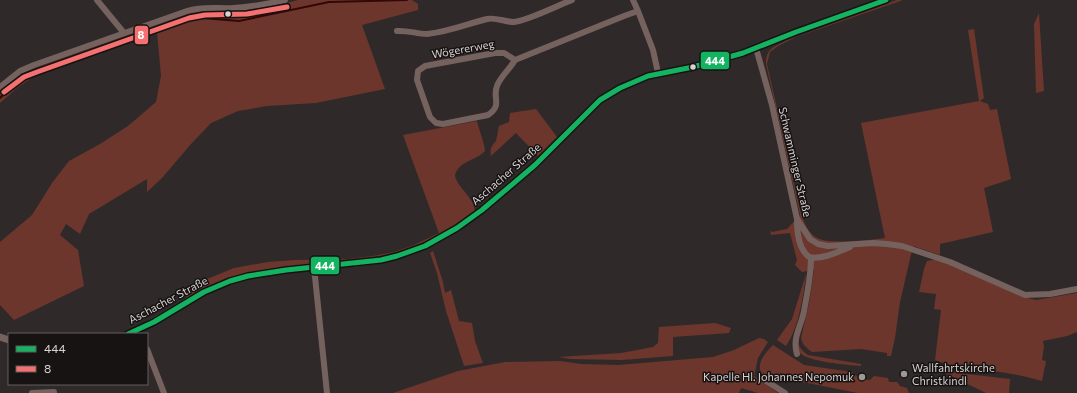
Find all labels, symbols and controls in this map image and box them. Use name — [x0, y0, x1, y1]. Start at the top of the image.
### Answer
unlabelled marker — [223, 9, 233, 19]
line badge: 8 — [134, 25, 149, 45]
text: 8 — [138, 28, 145, 41]
street label: Wögererweg — [431, 37, 495, 60]
line badge: 444 — [700, 51, 730, 70]
text: 444 — [705, 54, 725, 67]
unlabelled marker — [688, 62, 698, 72]
street label: Schwamminger Straße — [777, 106, 815, 218]
street label: Aschacher Straße — [468, 140, 543, 207]
line badge: 444 — [310, 256, 340, 275]
text: 444 — [315, 259, 335, 272]
street label: Aschacher Straße — [126, 273, 210, 326]
legend — [8, 333, 148, 385]
text: 444 — [44, 341, 66, 355]
text: 8 — [44, 361, 51, 375]
place label: Wallfahrtskirche Christkindl — [912, 361, 995, 387]
marker: Wallfahrtskirche Christkindl — [899, 369, 909, 379]
place label: Kapelle Hl. Johannes Nepomuk — [703, 370, 854, 384]
marker: Kapelle Hl. Johannes Nepomuk — [857, 372, 867, 382]

